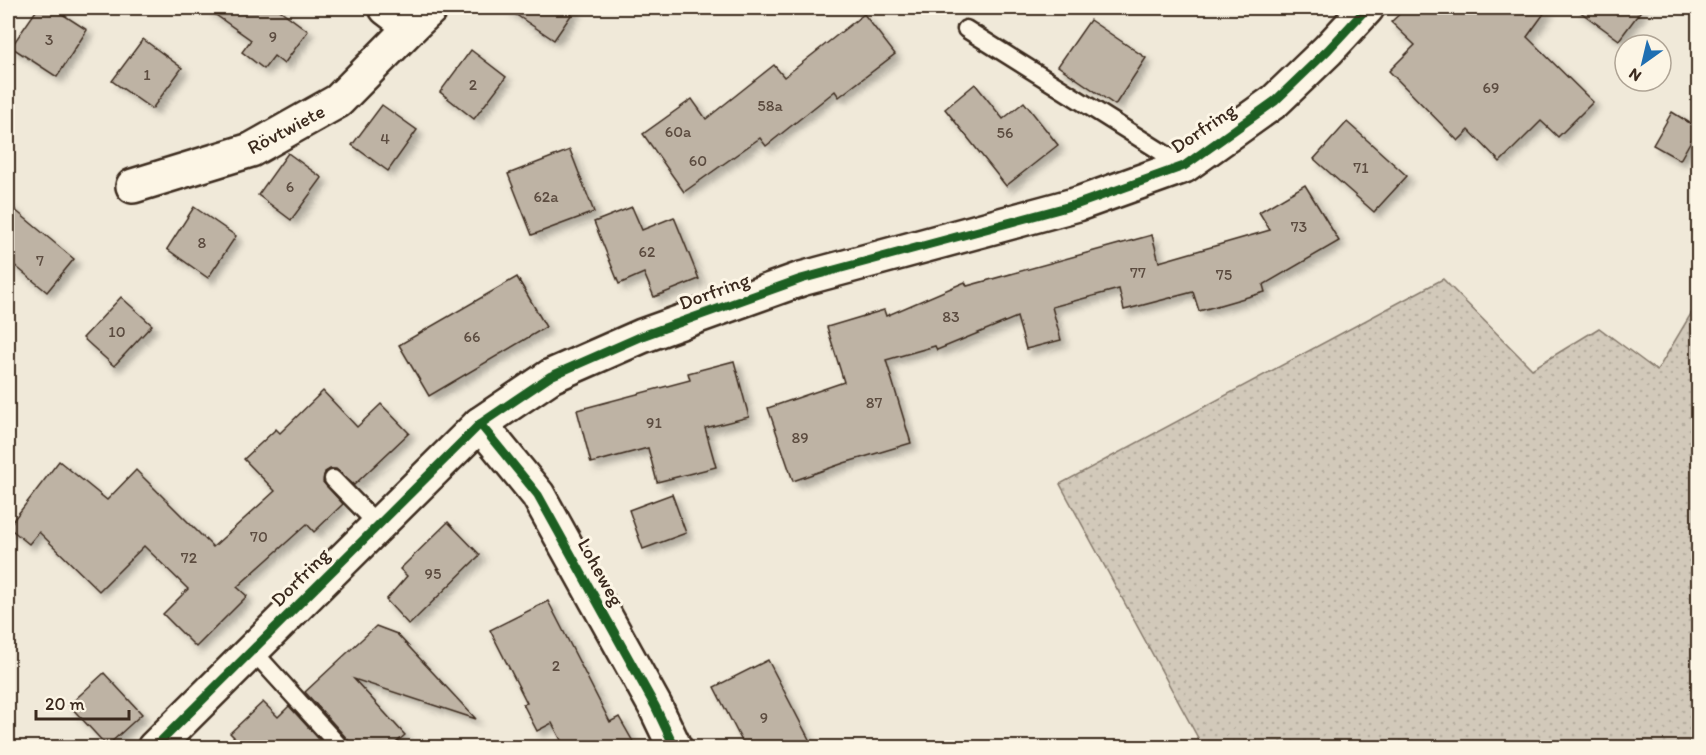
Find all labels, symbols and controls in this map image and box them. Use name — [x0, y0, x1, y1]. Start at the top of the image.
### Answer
house number: 9 — [269, 27, 277, 46]
house number: 3 — [45, 30, 54, 49]
north arrow — [1613, 33, 1673, 93]
text: N — [1625, 64, 1645, 86]
house number: 1 — [143, 65, 151, 84]
house number: 2 — [469, 75, 478, 94]
house number: 69 — [1483, 78, 1499, 97]
house number: 58a — [757, 96, 783, 115]
street label: Dorfring — [1166, 97, 1241, 158]
street label: Rövtwiete — [243, 99, 329, 159]
house number: 60a — [665, 122, 692, 141]
house number: 56 — [997, 123, 1013, 142]
house number: 4 — [380, 129, 390, 148]
house number: 60 — [689, 151, 707, 170]
house number: 71 — [1353, 158, 1369, 177]
house number: 6 — [286, 177, 294, 196]
house number: 62a — [533, 187, 559, 206]
house number: 73 — [1291, 217, 1308, 236]
house number: 8 — [198, 233, 207, 252]
house number: 62 — [639, 242, 656, 261]
house number: 7 — [36, 251, 44, 270]
house number: 77 — [1130, 263, 1146, 282]
house number: 75 — [1216, 265, 1232, 284]
street label: Dorfring — [675, 267, 753, 315]
house number: 83 — [942, 307, 960, 326]
house number: 10 — [108, 322, 126, 341]
house number: 66 — [464, 327, 480, 346]
house number: 87 — [866, 393, 882, 412]
house number: 91 — [646, 413, 662, 432]
house number: 89 — [791, 428, 809, 447]
house number: 70 — [250, 527, 268, 546]
street label: Loheweg — [573, 534, 630, 611]
street label: Dorfring — [266, 542, 335, 611]
house number: 72 — [181, 548, 198, 567]
house number: 95 — [425, 564, 441, 583]
house number: 2 — [552, 656, 561, 675]
scale bar — [36, 683, 129, 721]
text: 20 m — [45, 693, 85, 715]
house number: 9 — [760, 708, 768, 727]

